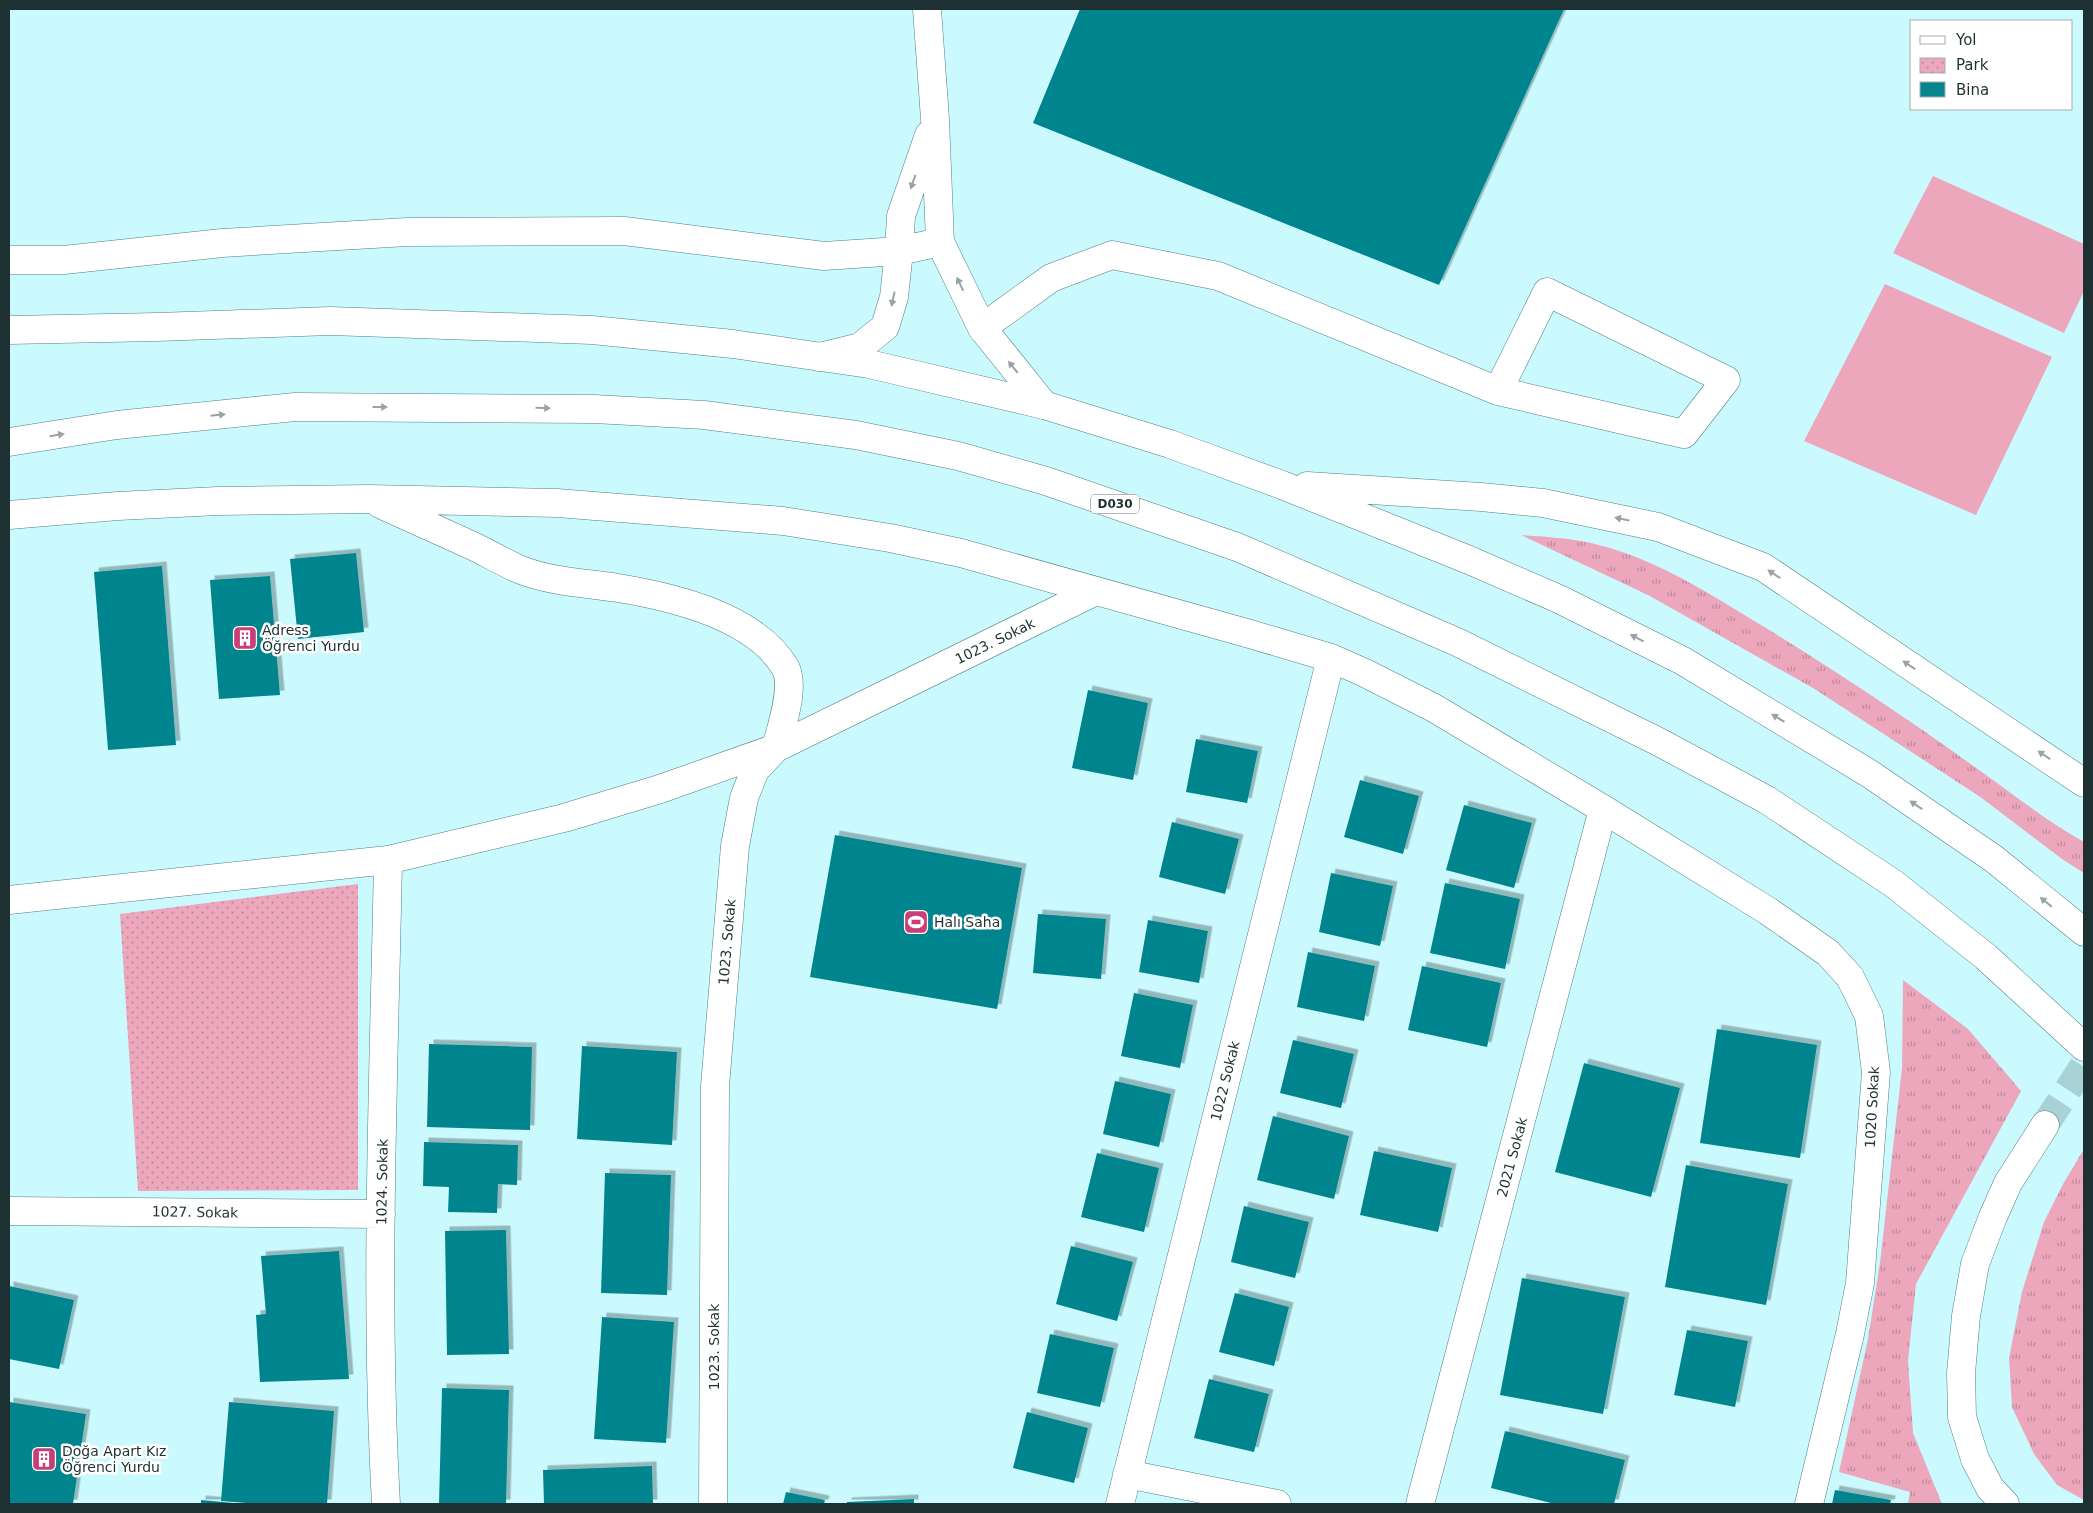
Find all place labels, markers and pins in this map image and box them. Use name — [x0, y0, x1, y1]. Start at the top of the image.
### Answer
place label: Adress Öğrenci Yurdu — [262, 622, 360, 654]
building icon: Adress Öğrenci Yurdu — [232, 625, 258, 651]
sports icon: Halı Saha — [903, 909, 929, 935]
place label: Halı Saha — [934, 914, 1000, 930]
place label: Doğa Apart Kız Öğrenci Yurdu — [62, 1443, 166, 1475]
building icon: Doğa Apart Kız Öğrenci Yurdu — [31, 1446, 57, 1472]

